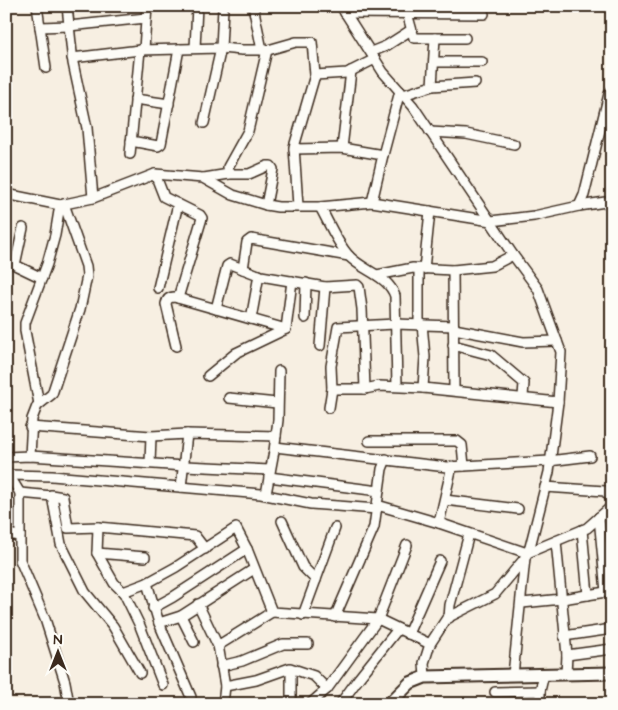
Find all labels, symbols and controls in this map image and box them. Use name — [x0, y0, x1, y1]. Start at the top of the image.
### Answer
north arrow — [32, 628, 82, 678]
text: N — [54, 630, 63, 650]

